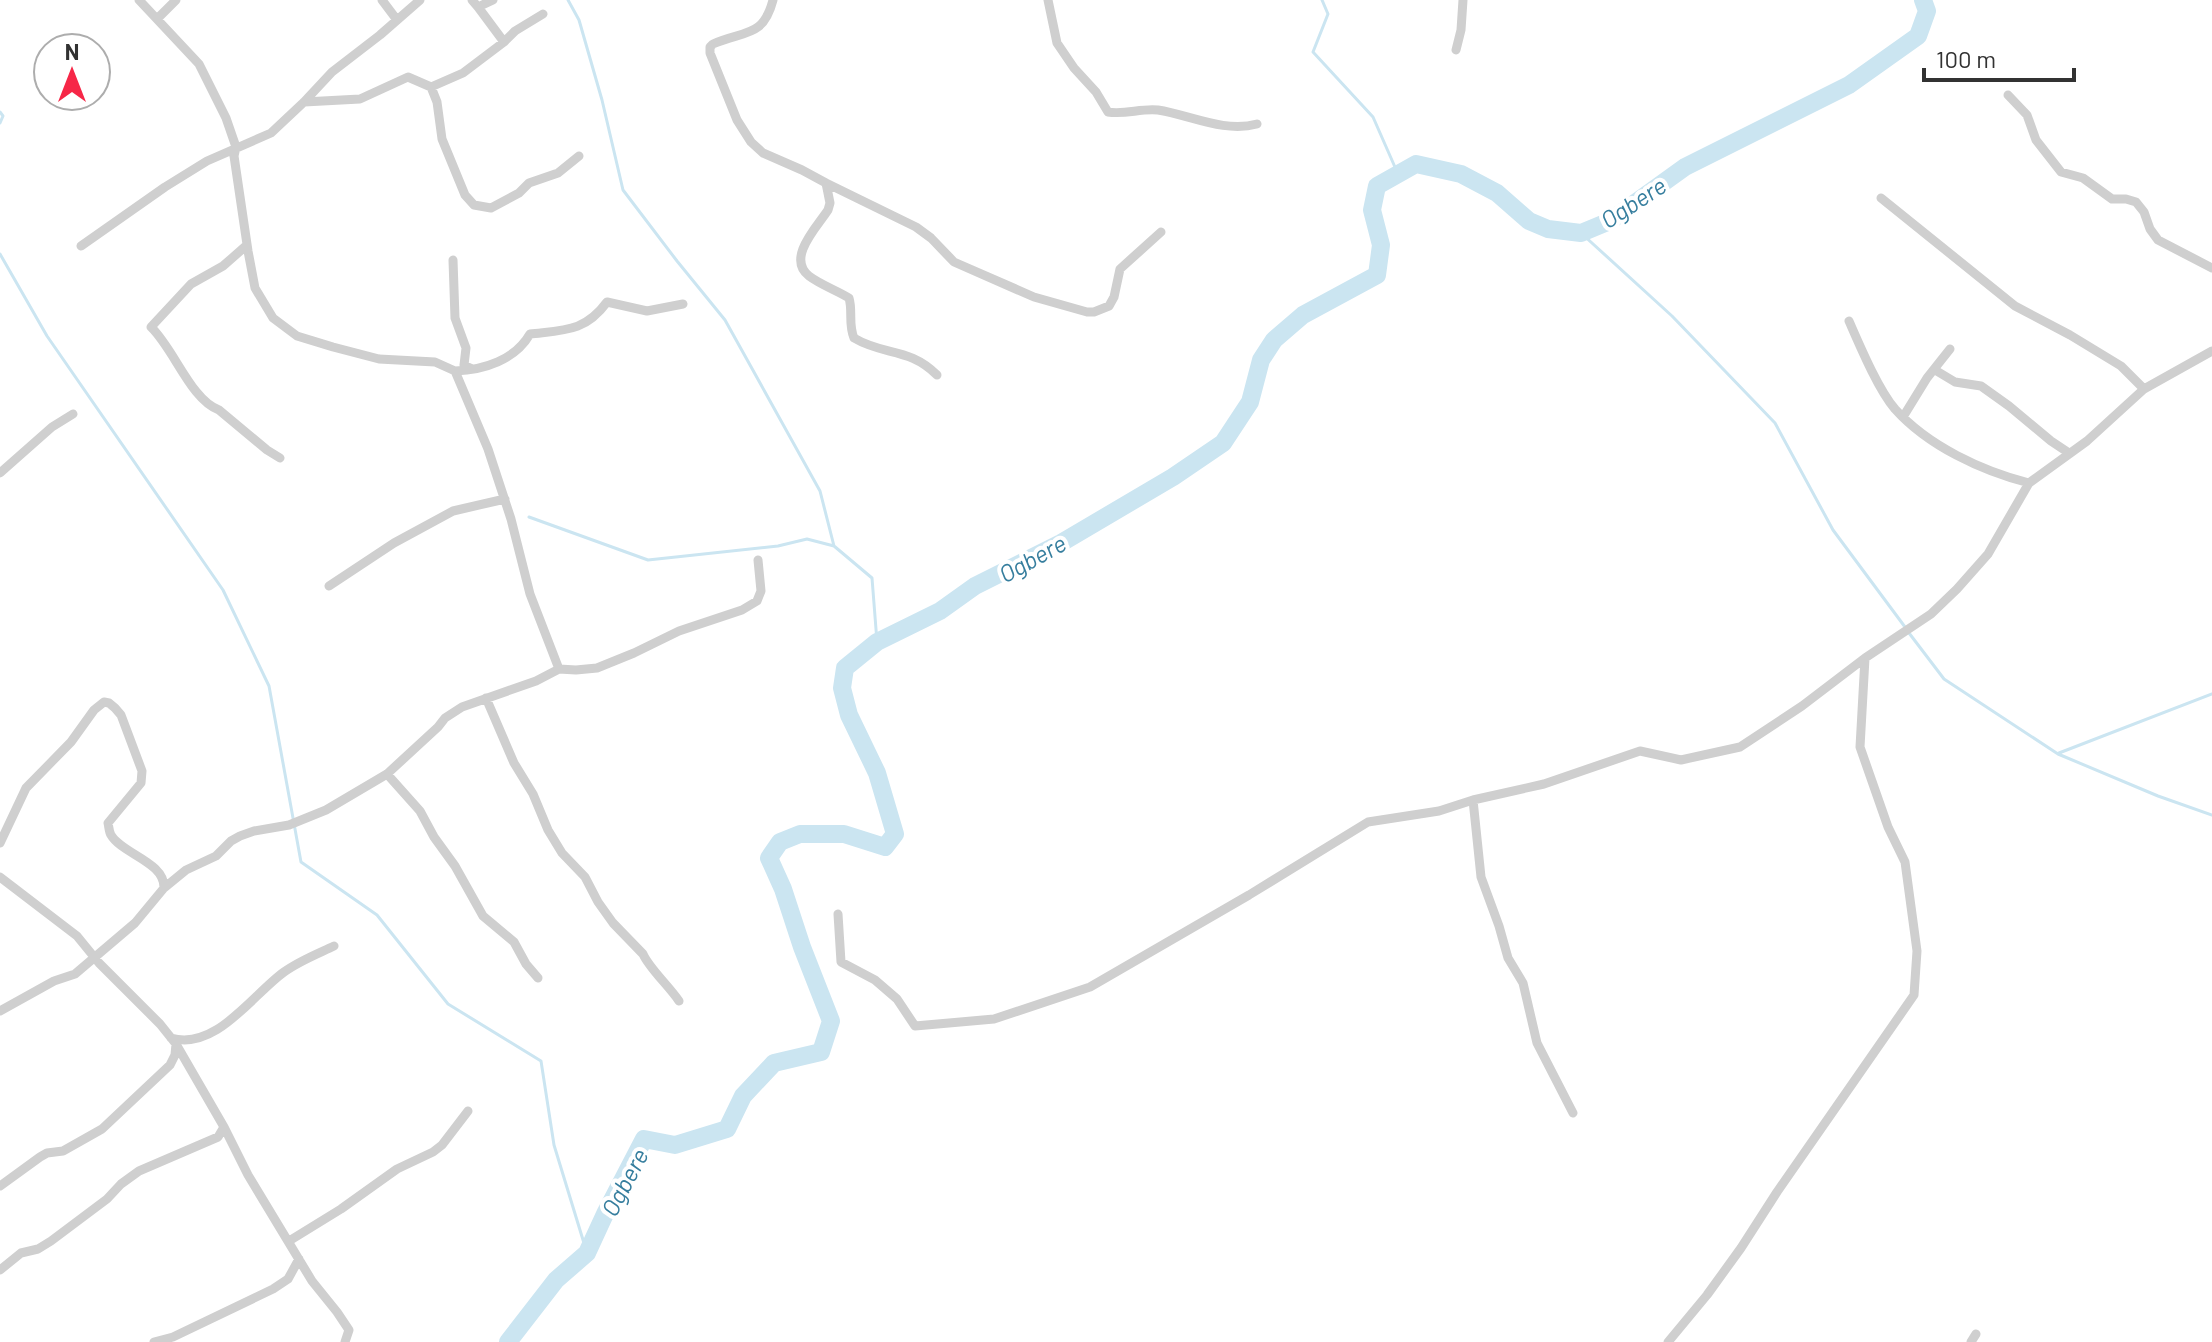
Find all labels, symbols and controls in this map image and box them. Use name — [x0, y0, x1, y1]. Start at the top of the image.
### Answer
north arrow — [32, 32, 112, 112]
scale bar — [1924, 32, 2074, 82]
text: N — [65, 38, 79, 64]
text: 100 m — [1936, 44, 1996, 73]
water label: Ogbere — [1595, 170, 1671, 234]
water label: Ogbere — [993, 528, 1071, 588]
water label: Ogbere — [594, 1143, 654, 1221]

